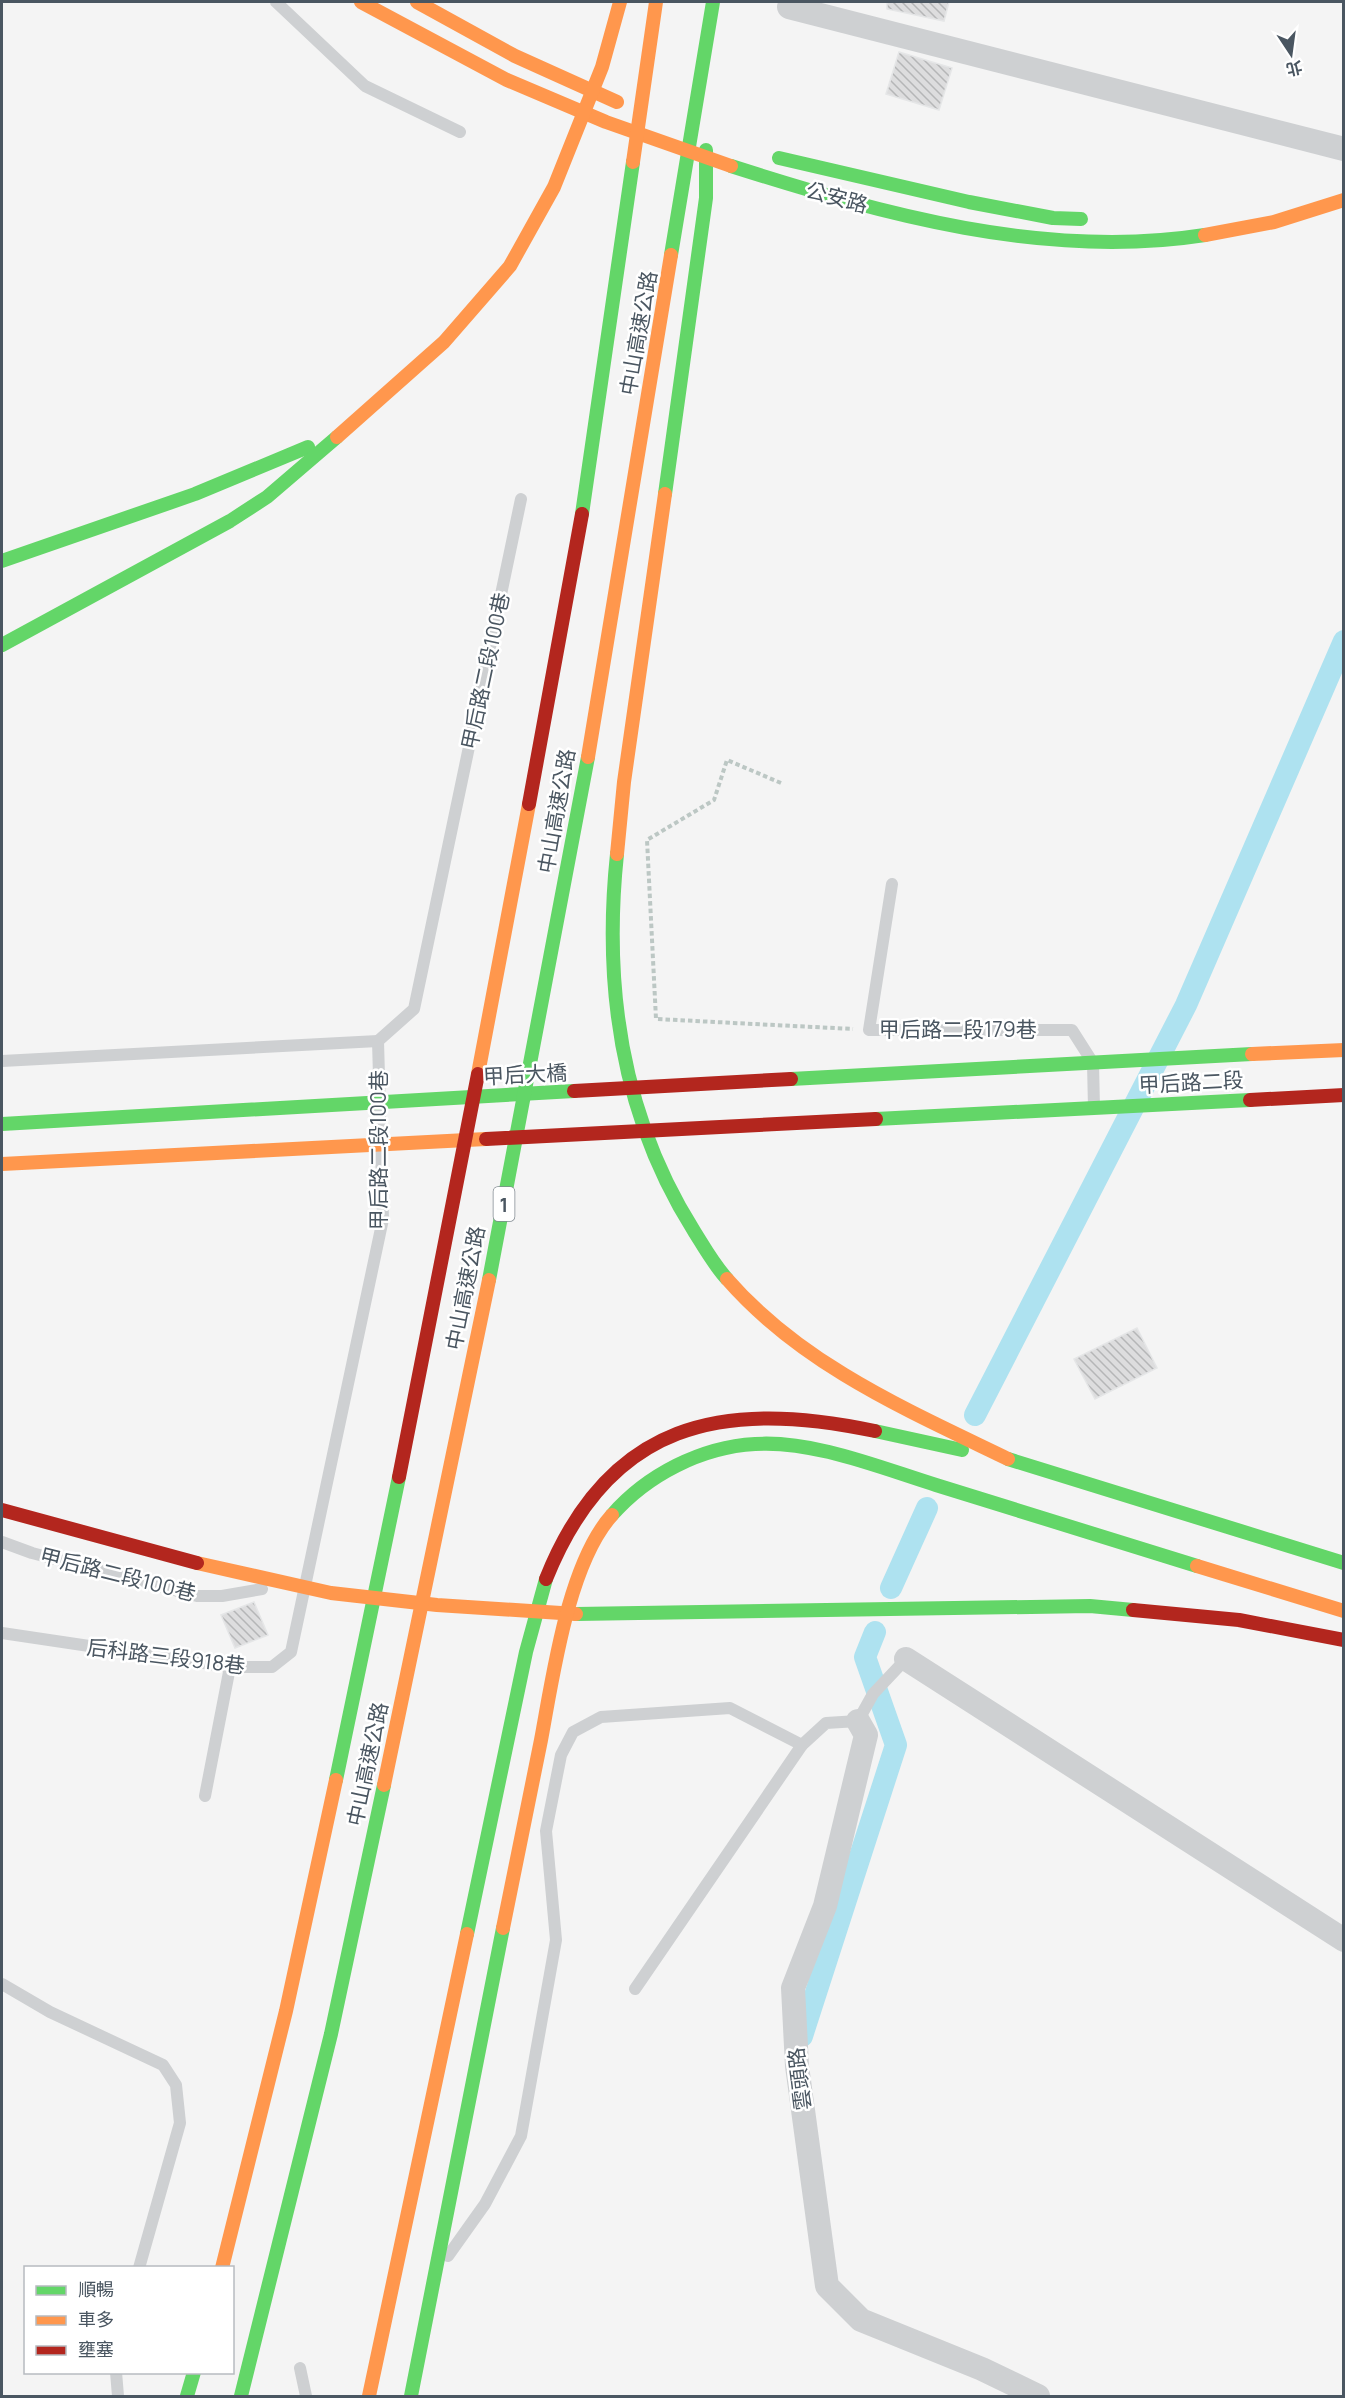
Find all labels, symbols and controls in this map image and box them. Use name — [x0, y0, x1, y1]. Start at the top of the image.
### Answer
north arrow — [1261, 24, 1321, 84]
text: 北 — [1284, 56, 1305, 81]
street label: 公安路 — [803, 175, 871, 219]
street label: 中山高速公路 — [613, 269, 663, 397]
street label: 甲后路二段100巷 — [455, 590, 515, 752]
street label: 中山高速公路 — [531, 747, 581, 875]
street label: 甲后路二段179巷 — [879, 1015, 1037, 1043]
street label: 甲后大橋 — [482, 1058, 568, 1090]
street label: 甲后路二段 — [1138, 1065, 1244, 1099]
street label: 甲后路二段100巷 — [364, 1070, 392, 1230]
road number: 1 — [494, 1187, 514, 1221]
street label: 中山高速公路 — [439, 1223, 491, 1353]
street label: 甲后路二段100巷 — [37, 1541, 199, 1607]
street label: 后科路三段918巷 — [85, 1632, 247, 1680]
street label: 中山高速公路 — [340, 1699, 394, 1829]
street label: 雲頭路 — [781, 2046, 817, 2112]
legend — [24, 2266, 234, 2374]
text: 順暢 — [78, 2277, 114, 2301]
text: 車多 — [78, 2307, 114, 2331]
text: 壅塞 — [78, 2337, 114, 2361]

